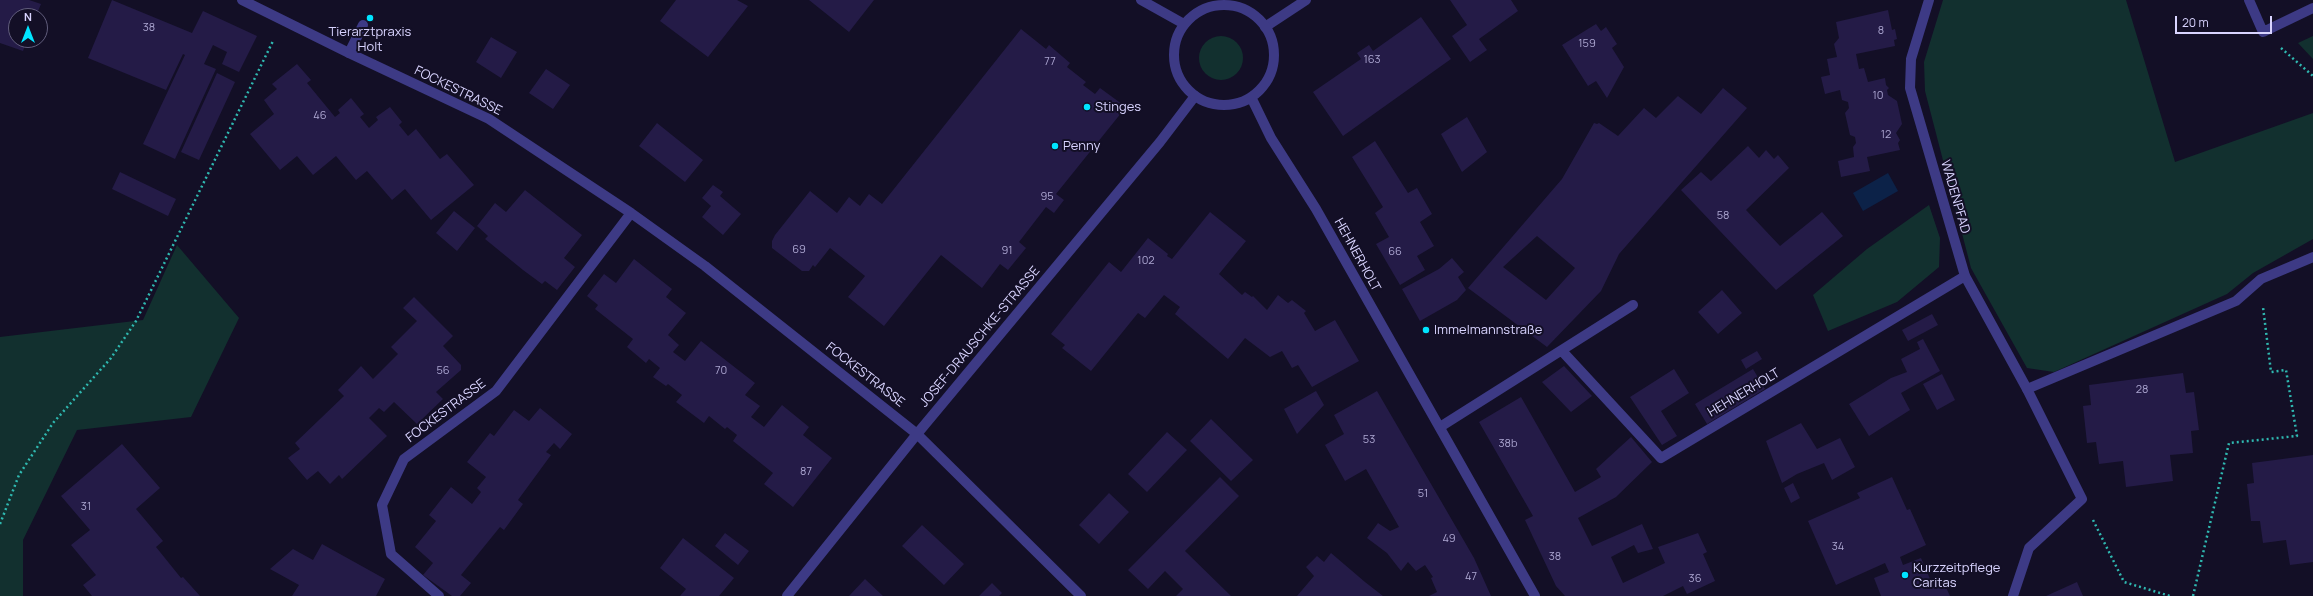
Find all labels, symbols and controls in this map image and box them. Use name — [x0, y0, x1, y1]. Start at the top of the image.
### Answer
north arrow — [8, 8, 48, 48]
scale bar — [2177, 8, 2274, 34]
text: N — [24, 9, 32, 24]
marker: Tierarztpraxis Holt — [365, 13, 375, 23]
text: 20 m — [2182, 14, 2209, 31]
house number: 38 — [143, 21, 155, 35]
place label: Tierarztpraxis Holt — [329, 24, 411, 55]
house number: 8 — [1878, 24, 1884, 38]
house number: 159 — [1578, 37, 1596, 51]
house number: 163 — [1363, 53, 1381, 67]
house number: 77 — [1044, 55, 1056, 69]
street label: FOCKESTRASSE — [412, 63, 504, 119]
house number: 10 — [1873, 89, 1883, 103]
place label: Stinges — [1095, 99, 1141, 115]
marker: Stinges — [1082, 102, 1092, 112]
house number: 46 — [313, 109, 327, 123]
house number: 12 — [1881, 128, 1891, 142]
place label: Penny — [1063, 138, 1100, 154]
marker: Penny — [1050, 141, 1060, 151]
street label: WADENPFAD — [1937, 158, 1973, 236]
house number: 95 — [1040, 190, 1054, 204]
house number: 58 — [1717, 209, 1729, 223]
street label: HEHNERHOLT — [1331, 216, 1383, 294]
house number: 69 — [792, 243, 806, 257]
house number: 91 — [1001, 244, 1013, 258]
house number: 66 — [1388, 245, 1402, 259]
house number: 102 — [1137, 254, 1155, 268]
street label: JOSEF-DRAUSCHKE-STRASSE — [917, 263, 1043, 411]
place label: Immelmannstraße — [1434, 322, 1542, 338]
marker: Immelmannstraße — [1421, 325, 1431, 335]
street label: FOCKESTRASSE — [823, 339, 907, 411]
house number: 56 — [436, 364, 450, 378]
house number: 70 — [715, 364, 727, 378]
street label: HEHNERHOLT — [1705, 365, 1783, 421]
street label: FOCKESTRASSE — [403, 376, 489, 446]
house number: 28 — [2136, 383, 2148, 397]
house number: 53 — [1363, 433, 1375, 447]
house number: 38b — [1499, 437, 1517, 451]
house number: 87 — [800, 465, 812, 479]
house number: 51 — [1418, 487, 1428, 501]
house number: 31 — [81, 500, 91, 514]
house number: 49 — [1442, 532, 1456, 546]
house number: 34 — [1832, 540, 1844, 554]
house number: 38 — [1549, 550, 1561, 564]
place label: Kurzzeitpflege Caritas — [1913, 560, 2000, 591]
house number: 47 — [1465, 570, 1477, 584]
marker: Kurzzeitpflege Caritas — [1900, 570, 1910, 580]
house number: 36 — [1689, 572, 1701, 586]

